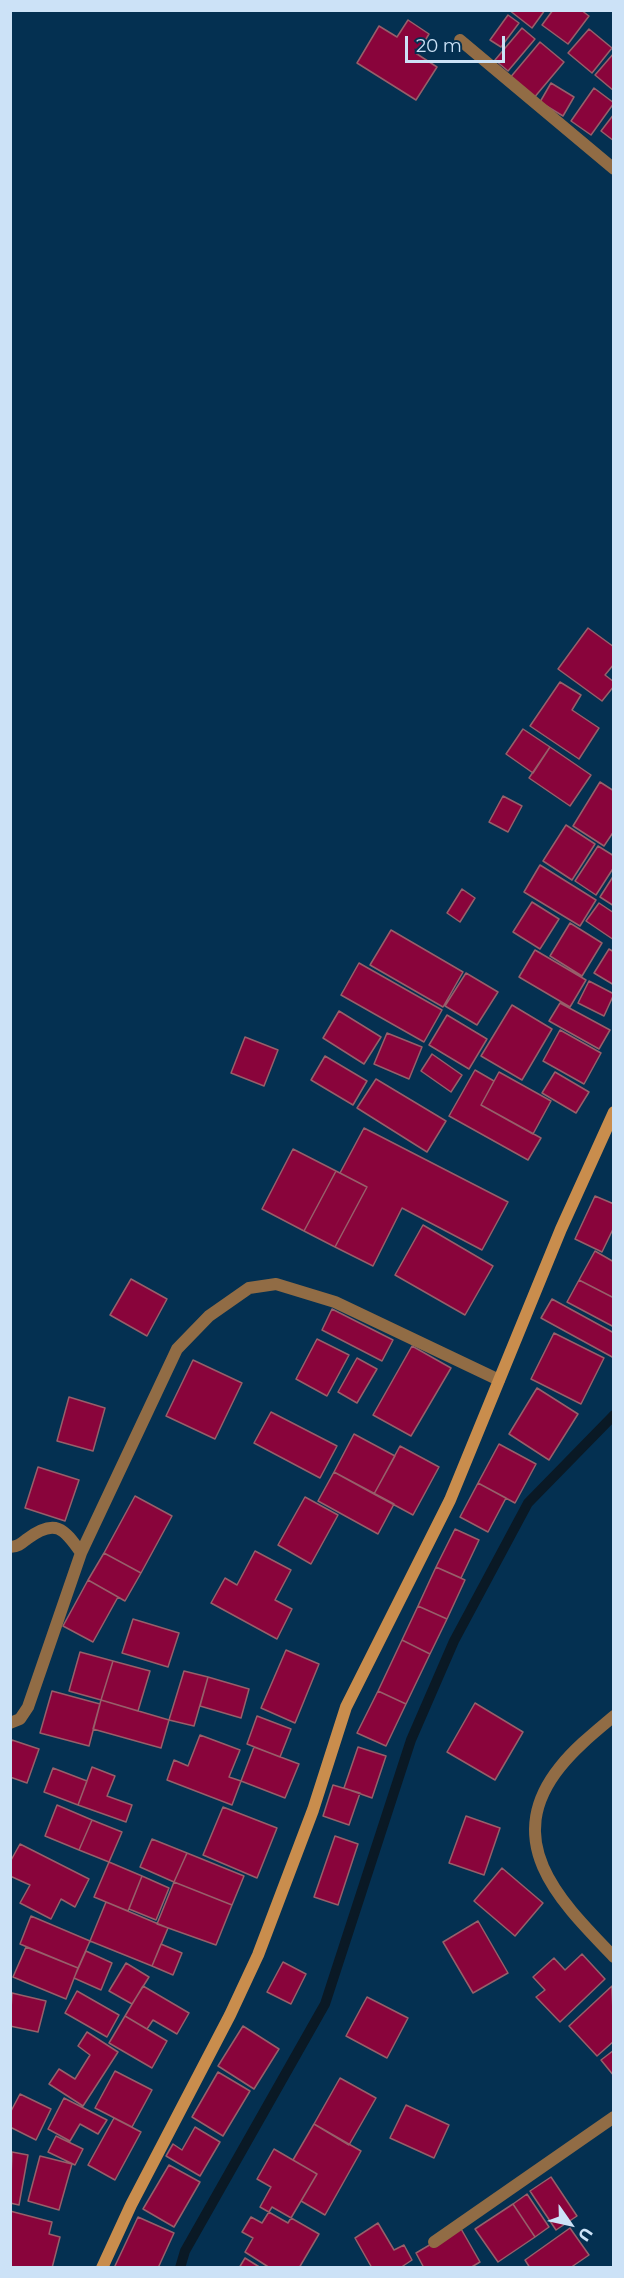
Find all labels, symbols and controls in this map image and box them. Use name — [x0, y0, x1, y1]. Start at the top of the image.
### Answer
scale bar — [408, 24, 508, 62]
text: 20 m — [416, 35, 462, 57]
north arrow — [540, 2194, 600, 2254]
text: U — [574, 2224, 597, 2245]

